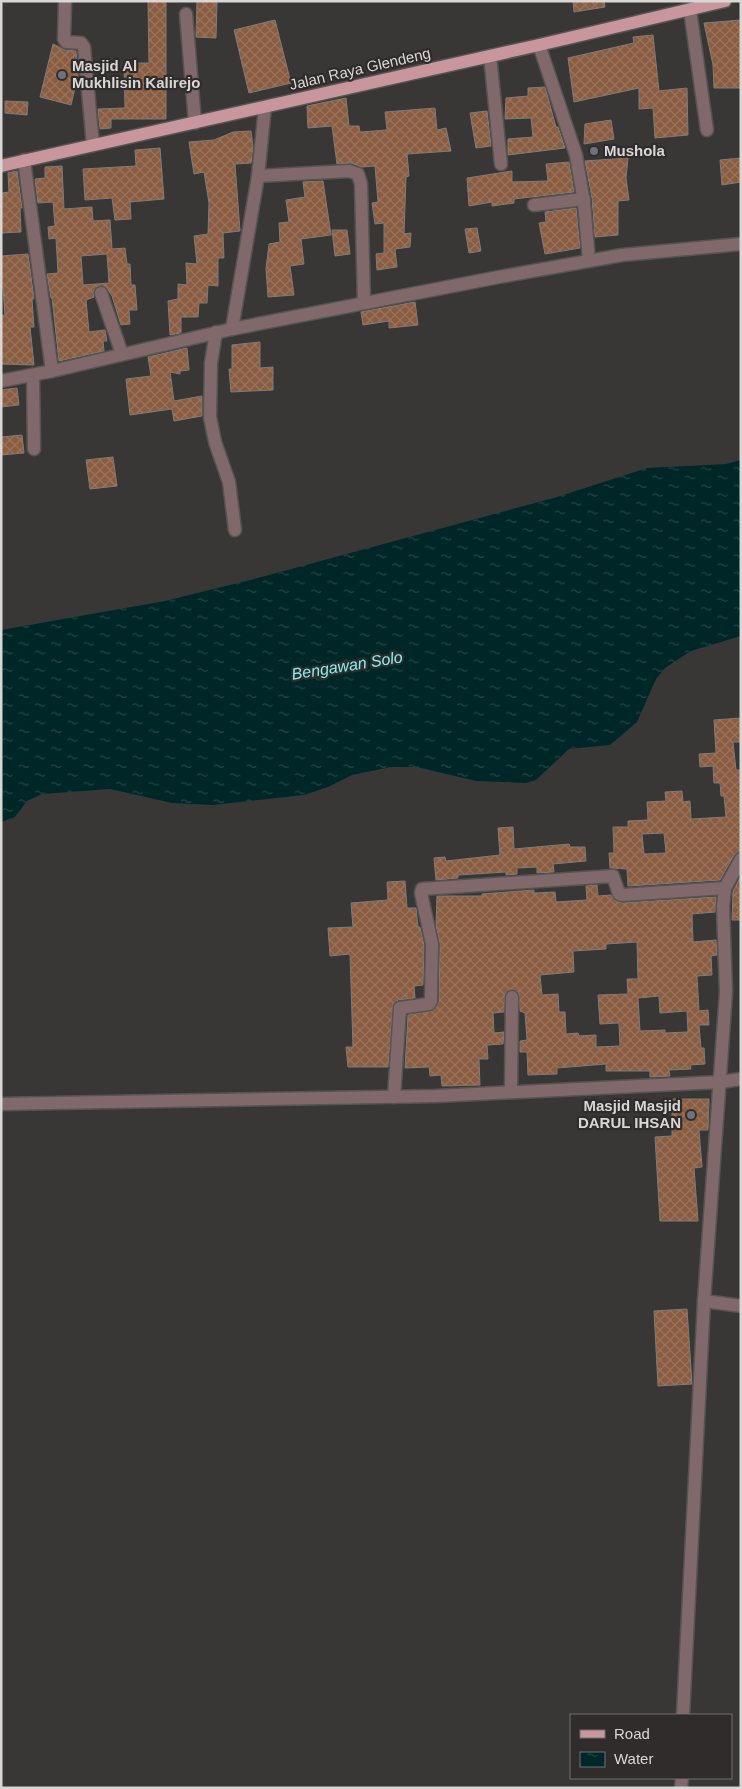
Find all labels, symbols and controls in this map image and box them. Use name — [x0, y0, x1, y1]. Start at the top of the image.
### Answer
street label: Jalan Raya Glendeng — [288, 44, 432, 93]
place label: Masjid Al Mukhlisin Kalirejo — [72, 57, 200, 91]
marker: Masjid Al Mukhlisin Kalirejo — [56, 69, 68, 81]
place label: Mushola — [604, 142, 665, 159]
marker: Mushola — [588, 145, 600, 157]
water label: Bengawan Solo — [290, 648, 404, 683]
place label: Masjid Masjid DARUL IHSAN — [578, 1097, 681, 1131]
marker: Masjid Masjid DARUL IHSAN — [685, 1109, 697, 1121]
legend — [570, 1714, 732, 1779]
text: Road — [614, 1725, 650, 1742]
text: Water — [614, 1750, 653, 1767]

